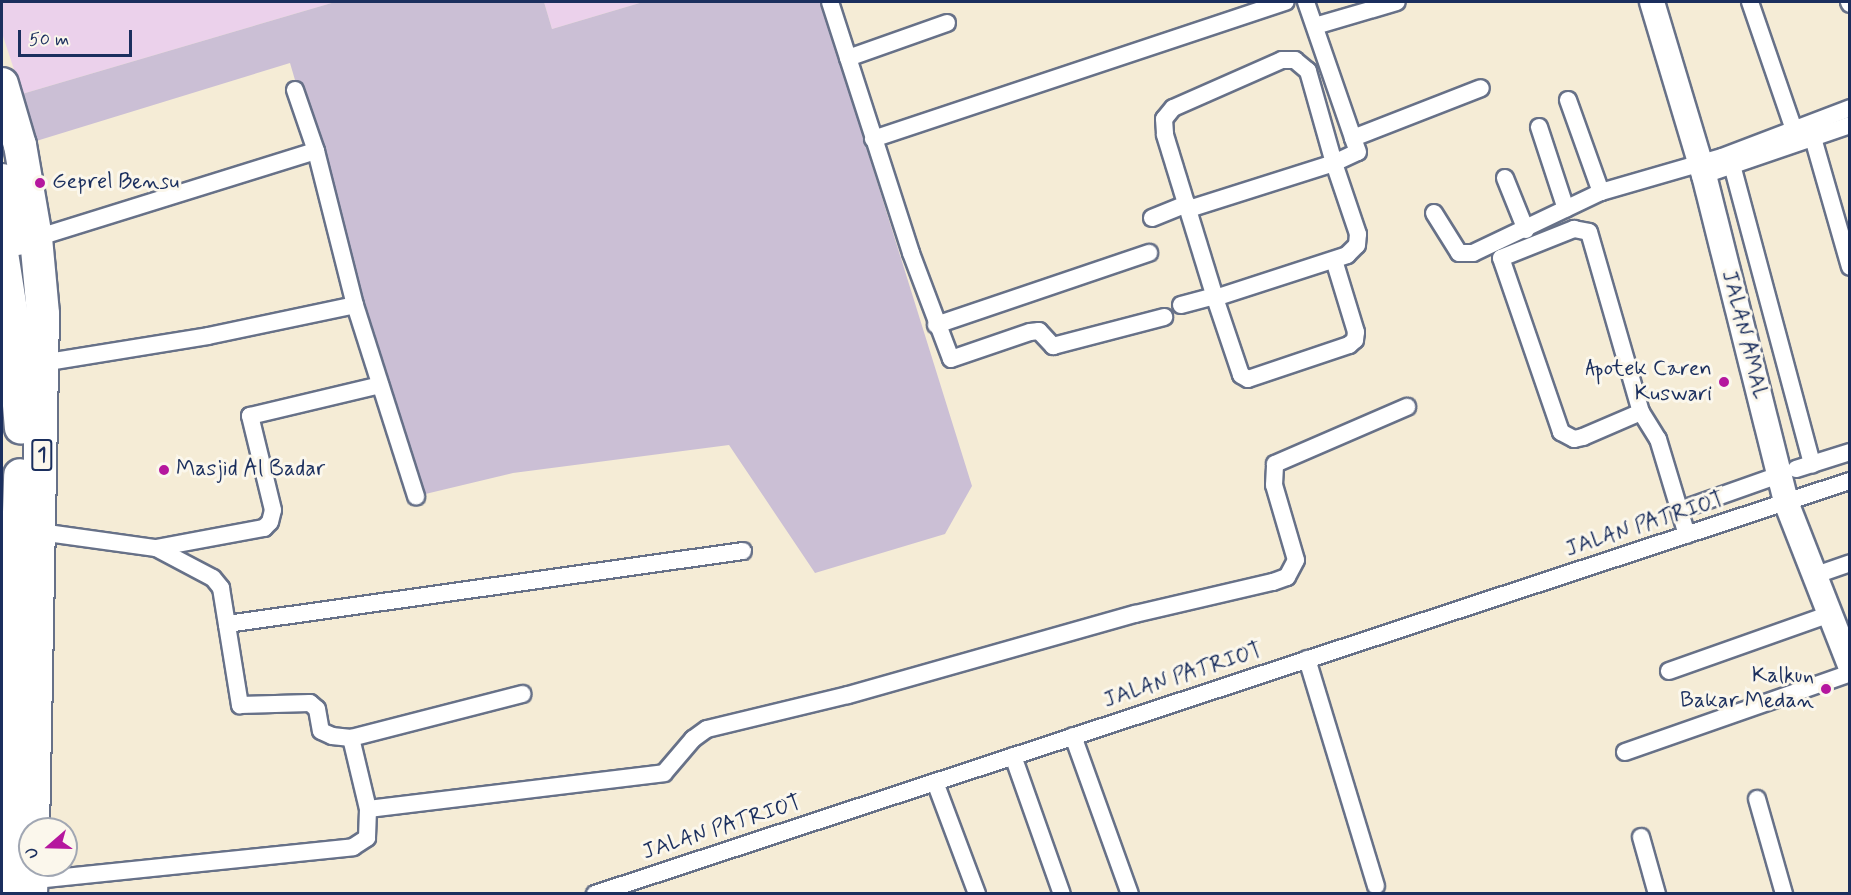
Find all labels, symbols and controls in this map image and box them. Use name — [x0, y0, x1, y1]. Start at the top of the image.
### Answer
scale bar — [21, 18, 135, 56]
text: 50 m — [29, 28, 69, 52]
place label: Geprel Bensu — [52, 170, 172, 196]
marker: Geprel Bensu — [33, 176, 47, 190]
street label: JALAN AMAL — [1715, 268, 1773, 402]
place label: Apotek Caren Kuswari — [1581, 356, 1712, 408]
marker: Apotek Caren Kuswari — [1717, 375, 1731, 389]
road number: 1 — [30, 437, 54, 473]
place label: Masjid Al Badar — [176, 457, 327, 483]
marker: Masjid Al Badar — [157, 463, 171, 477]
street label: JALAN PATRIOT — [1562, 487, 1728, 563]
street label: JALAN PATRIOT — [1100, 638, 1266, 714]
place label: Kalkun Bakar Medan — [1680, 663, 1814, 714]
marker: Kalkun Bakar Medan — [1819, 682, 1833, 696]
street label: JALAN PATRIOT — [639, 790, 805, 866]
north arrow — [18, 817, 78, 877]
text: U — [21, 844, 44, 861]

